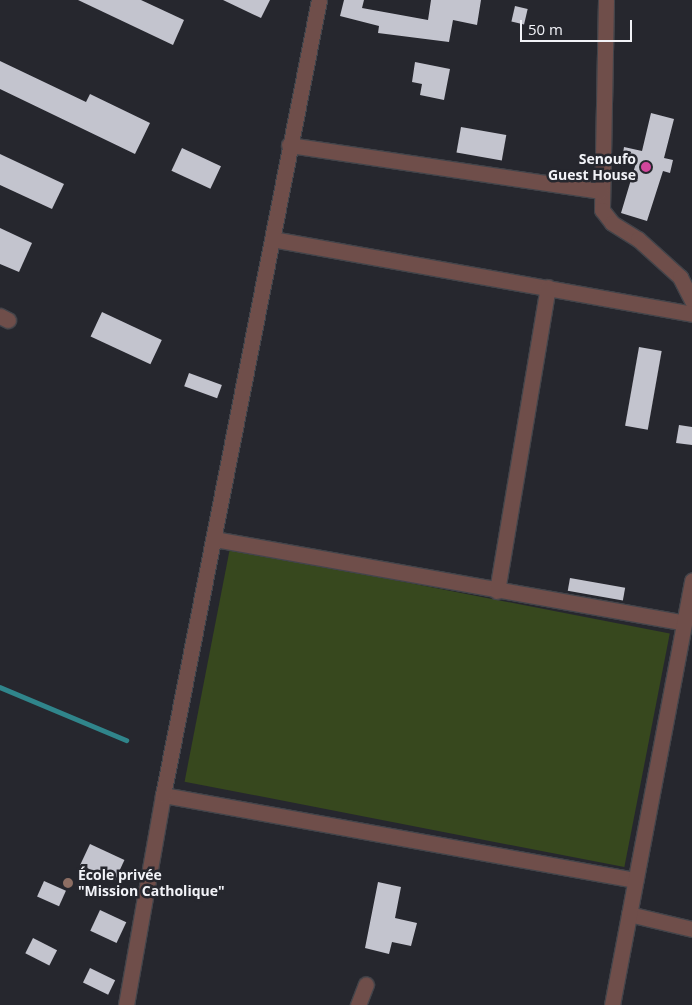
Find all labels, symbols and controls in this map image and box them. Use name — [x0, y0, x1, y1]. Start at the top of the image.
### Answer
scale bar — [522, 10, 634, 42]
text: 50 m — [528, 19, 563, 39]
place label: Senoufo Guest House — [548, 151, 636, 184]
marker: Senoufo Guest House — [640, 161, 652, 173]
place label: École privée "Mission Catholique" — [78, 867, 225, 900]
marker: École privée "Mission Catholique" — [62, 877, 74, 889]

